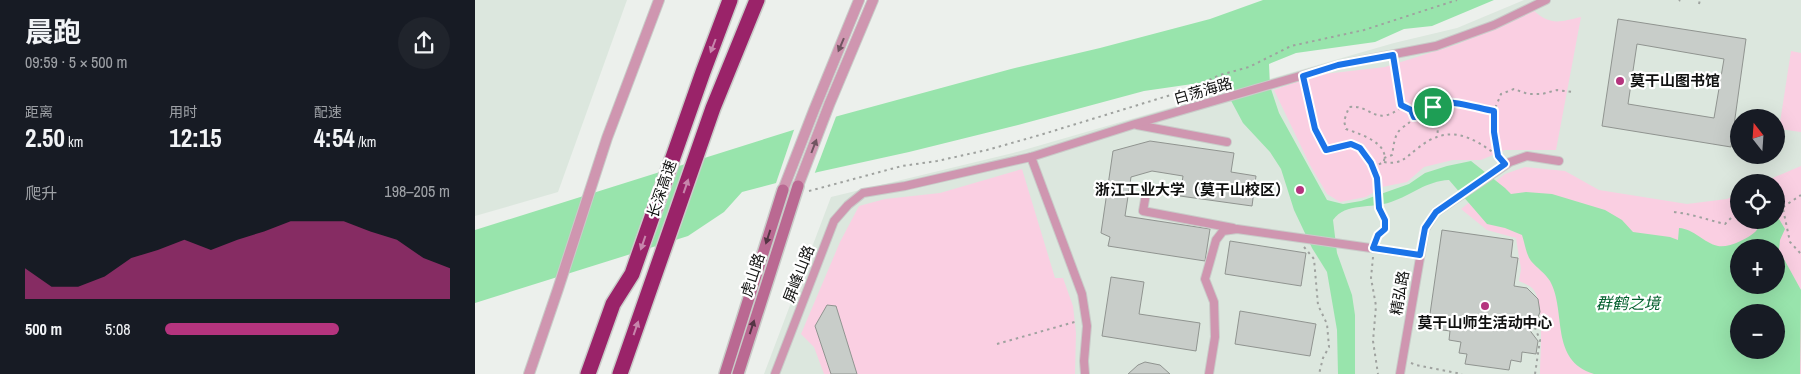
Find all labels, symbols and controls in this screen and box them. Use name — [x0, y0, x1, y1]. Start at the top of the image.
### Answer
text: 晨跑 — [25, 13, 81, 51]
button: share — [398, 17, 450, 69]
one-way arrow — [708, 38, 716, 53]
one-way arrow — [836, 38, 844, 52]
text: 09:59 · 5 × 500 m — [25, 51, 128, 73]
place label: 莫干山图书馆 — [1630, 70, 1720, 91]
street label: 白荡海路 — [1171, 72, 1235, 109]
marker: 莫干山图书馆 — [1614, 75, 1626, 87]
pin — [1412, 86, 1454, 128]
icon: arrive — [1419, 93, 1447, 121]
text: 距离 — [25, 103, 53, 121]
text: 用时 — [169, 103, 197, 121]
text: 配速 — [314, 103, 342, 121]
north arrow — [1730, 109, 1785, 164]
map controls — [1730, 109, 1785, 359]
text: 2.50 — [25, 121, 65, 155]
text: 12:15 — [169, 121, 222, 155]
text: 4:54 — [314, 121, 355, 155]
text: km — [65, 133, 83, 151]
text: /km — [355, 133, 376, 151]
one-way arrow — [811, 138, 818, 153]
street label: 长深高速 — [642, 157, 681, 221]
button: locate — [1730, 174, 1785, 229]
one-way arrow — [682, 178, 690, 193]
place label: 浙江工业大学（莫干山校区） — [1095, 179, 1290, 200]
text: 198–205 m — [384, 180, 450, 202]
text: 爬升 — [25, 182, 57, 204]
marker: 浙江工业大学（莫干山校区） — [1294, 184, 1306, 196]
one-way arrow — [764, 230, 772, 245]
one-way arrow — [639, 235, 646, 250]
button: + — [1730, 239, 1785, 294]
street label: 屏峰山路 — [778, 242, 819, 306]
street label: 虎山路 — [736, 250, 769, 299]
street label: 精弘路 — [1385, 269, 1414, 317]
water label: 群鹤之境 — [1596, 292, 1662, 314]
marker: 莫干山师生活动中心 — [1479, 300, 1491, 312]
button: − — [1730, 304, 1785, 359]
place label: 莫干山师生活动中心 — [1417, 312, 1553, 333]
text: 500 m — [25, 318, 62, 340]
text: 5:08 — [105, 318, 131, 340]
one-way arrow — [632, 320, 640, 335]
one-way arrow — [749, 320, 756, 335]

